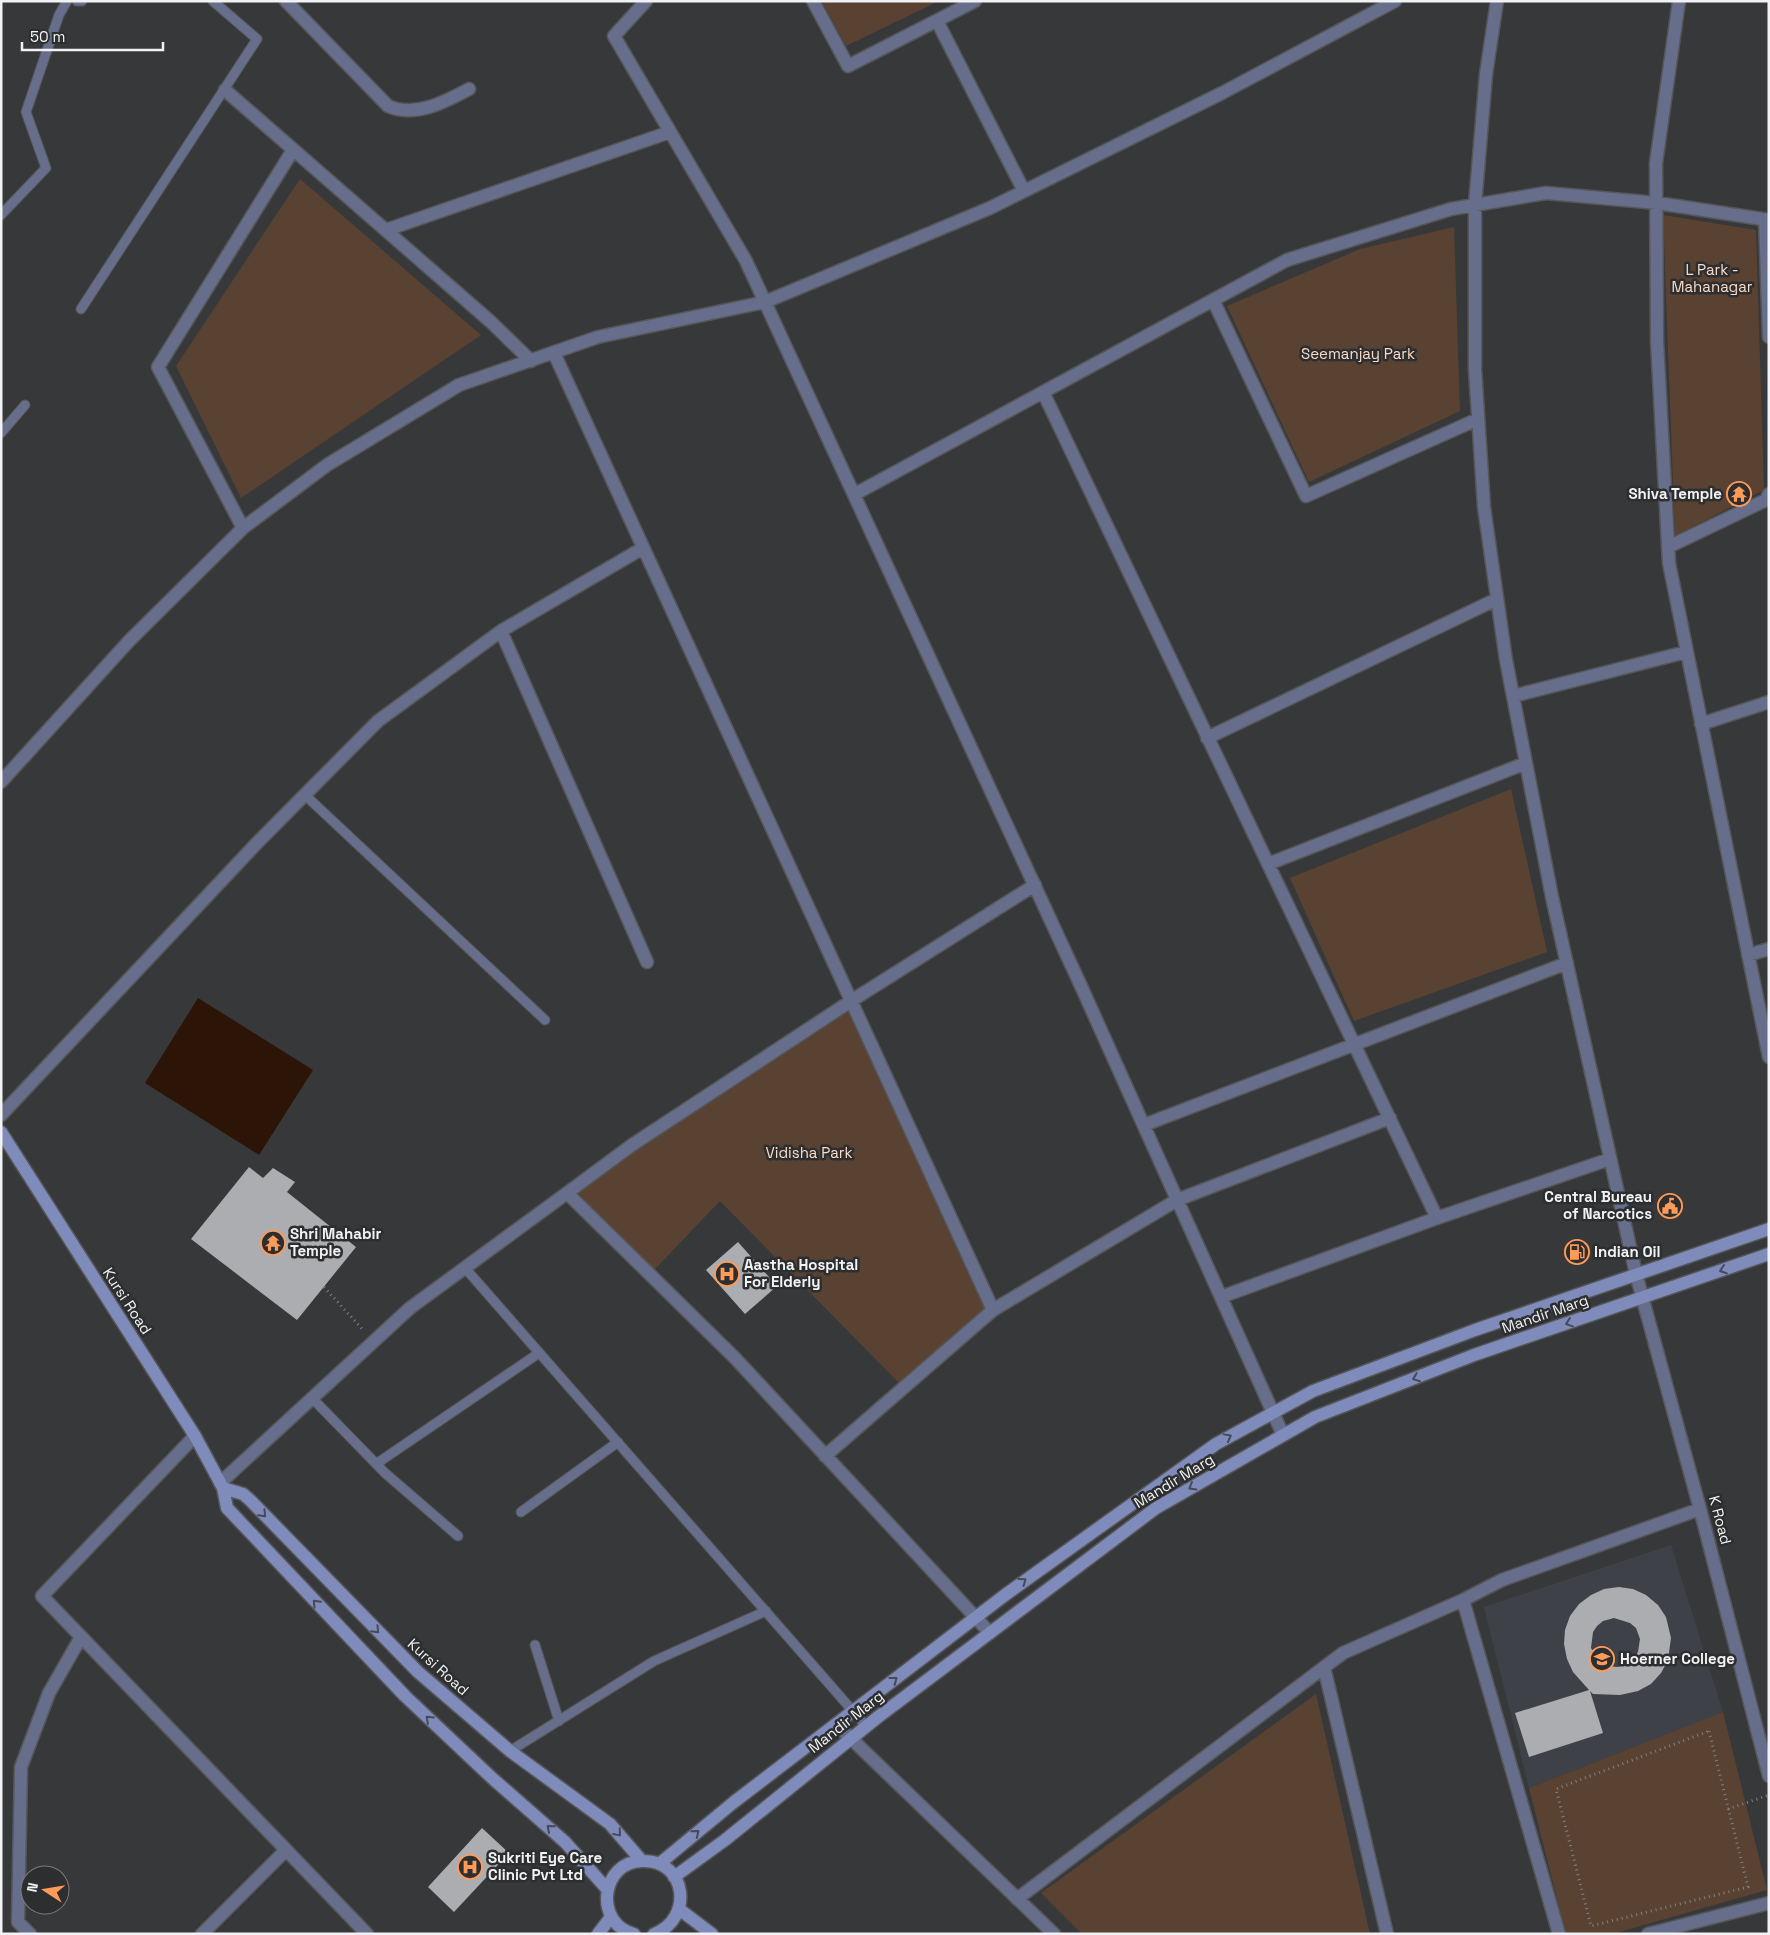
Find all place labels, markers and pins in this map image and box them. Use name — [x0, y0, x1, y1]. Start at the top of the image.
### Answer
temple icon: Shiva Temple — [1726, 481, 1752, 507]
place label: Shiva Temple — [1629, 484, 1722, 503]
place label: Central Bureau of Narcotics — [1544, 1187, 1652, 1223]
public building icon: Central Bureau of Narcotics — [1657, 1193, 1683, 1219]
place label: Shri Mahabir Temple — [290, 1224, 381, 1260]
temple icon: Shri Mahabir Temple — [260, 1230, 286, 1256]
fuel station icon: Indian Oil — [1564, 1239, 1590, 1265]
place label: Indian Oil — [1594, 1242, 1661, 1261]
place label: Aastha Hospital For Elderly — [744, 1255, 858, 1291]
hospital icon: Aastha Hospital For Elderly — [714, 1261, 740, 1287]
school or university icon: Hoerner College — [1589, 1646, 1615, 1672]
place label: Hoerner College — [1620, 1649, 1735, 1668]
place label: Sukriti Eye Care Clinic Pvt Ltd — [488, 1848, 602, 1884]
hospital icon: Sukriti Eye Care Clinic Pvt Ltd — [457, 1854, 483, 1880]

